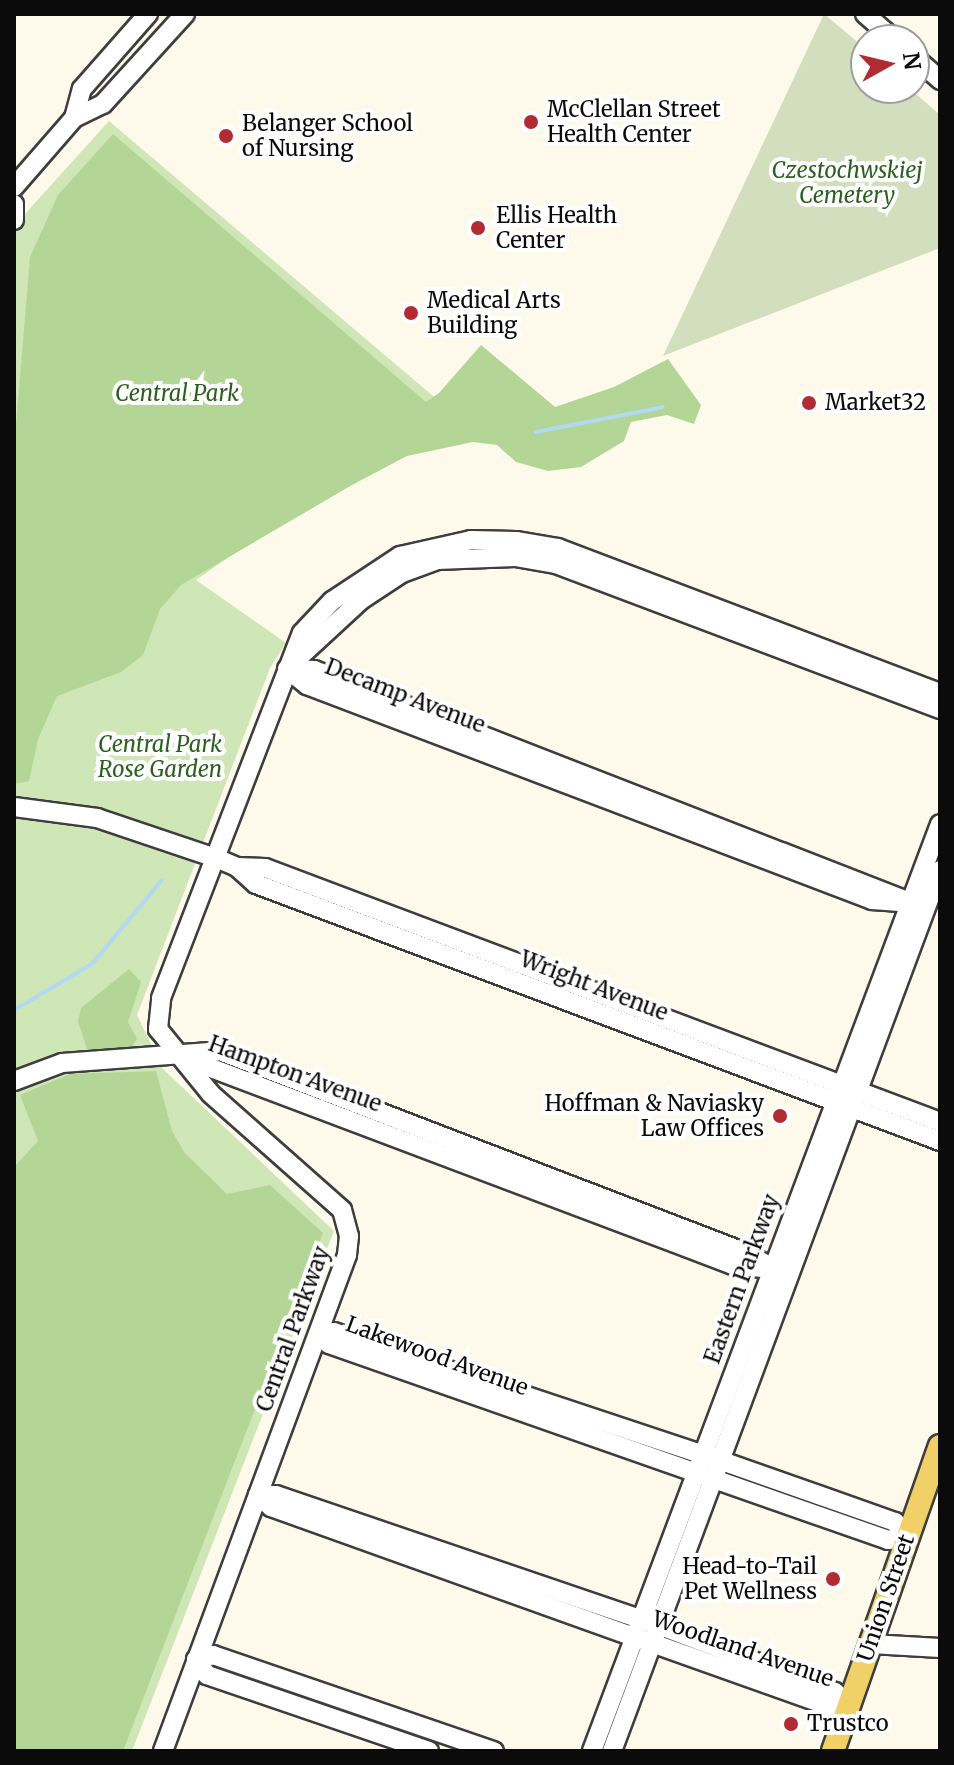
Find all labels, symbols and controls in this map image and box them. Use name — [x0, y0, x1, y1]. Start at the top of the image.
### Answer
north arrow — [850, 24, 930, 104]
text: N — [897, 50, 927, 71]
place label: McClellan Street Health Center — [547, 96, 721, 148]
place label: Belanger School of Nursing — [242, 110, 413, 162]
marker: McClellan Street Health Center — [522, 113, 540, 131]
marker: Belanger School of Nursing — [217, 127, 235, 145]
park label: Czestochwskiej Cemetery — [771, 157, 923, 208]
place label: Ellis Health Center — [496, 202, 617, 254]
marker: Ellis Health Center — [467, 217, 489, 239]
place label: Medical Arts Building — [427, 287, 561, 338]
marker: Medical Arts Building — [402, 304, 420, 322]
park label: Central Park — [115, 381, 239, 407]
place label: Market32 — [825, 390, 926, 416]
marker: Market32 — [800, 394, 818, 412]
street label: Decamp Avenue — [321, 653, 489, 739]
park label: Central Park Rose Garden — [98, 731, 222, 782]
street label: Wright Avenue — [516, 946, 672, 1026]
street label: Hampton Avenue — [205, 1030, 385, 1118]
place label: Hoffman & Naviasky Law Offices — [544, 1090, 764, 1142]
marker: Hoffman & Naviasky Law Offices — [771, 1107, 789, 1125]
street label: Eastern Parkway — [699, 1191, 785, 1367]
street label: Central Parkway — [251, 1243, 335, 1415]
street label: Lakewood Avenue — [342, 1311, 532, 1401]
street label: Union Street — [852, 1531, 920, 1665]
place label: Head-to-Tail Pet Wellness — [682, 1553, 817, 1604]
marker: Head-to-Tail Pet Wellness — [824, 1570, 842, 1588]
street label: Woodland Avenue — [649, 1606, 837, 1692]
place label: Trustco — [807, 1711, 889, 1737]
marker: Trustco — [782, 1715, 800, 1733]

